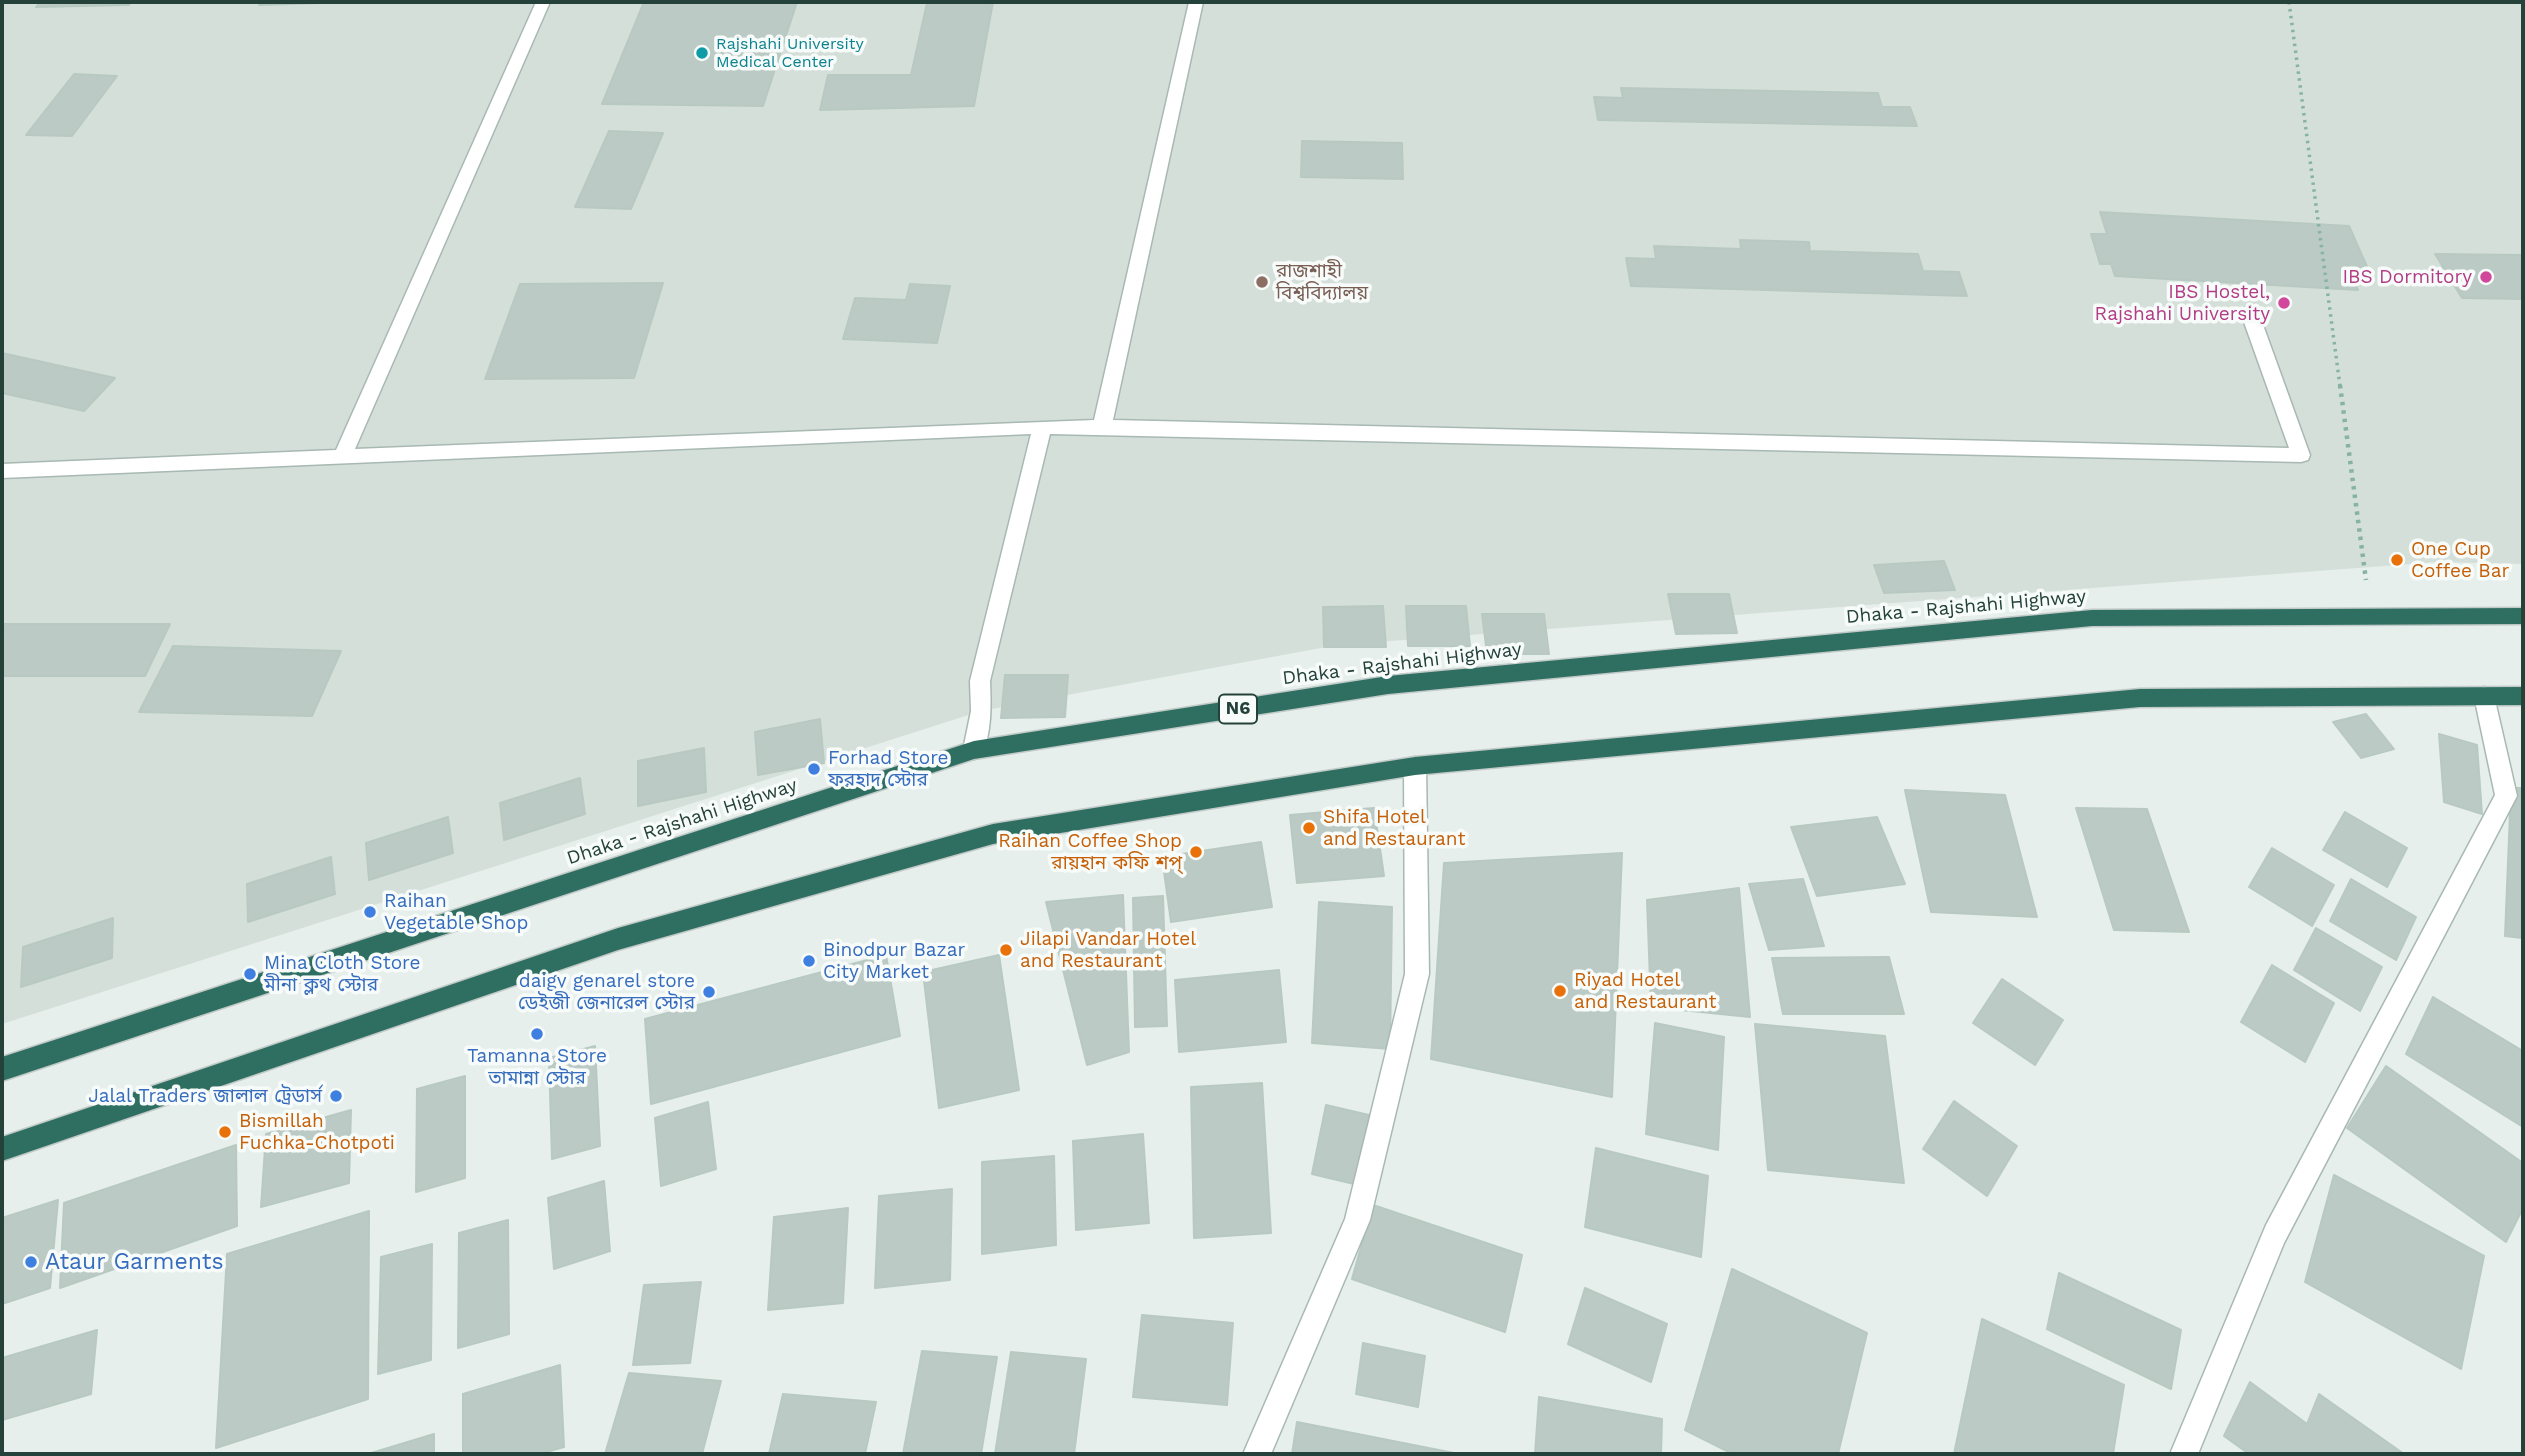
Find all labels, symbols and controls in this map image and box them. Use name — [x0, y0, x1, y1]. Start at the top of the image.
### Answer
place label: Rajshahi University Medical Center — [716, 34, 864, 72]
marker: Rajshahi University Medical Center — [694, 45, 710, 61]
place label: রাজশাহী বিশ্ববিদ্যালয় — [1276, 260, 1368, 304]
place label: IBS Dormitory — [2342, 266, 2472, 288]
marker: IBS Dormitory — [2478, 269, 2494, 285]
marker: রাজশাহী বিশ্ববিদ্যালয় — [1254, 274, 1270, 290]
place label: IBS Hostel, Rajshahi University — [2095, 281, 2270, 325]
marker: IBS Hostel, Rajshahi University — [2276, 295, 2292, 311]
place label: One Cup Coffee Bar — [2411, 538, 2509, 582]
marker: One Cup Coffee Bar — [2389, 552, 2405, 568]
street label: Dhaka - Rajshahi Highway — [1845, 585, 2087, 629]
street label: Dhaka - Rajshahi Highway — [1281, 638, 1523, 690]
road number: N6 — [1219, 694, 1257, 724]
place label: Forhad Store ফরহাদ স্টোর — [828, 747, 949, 791]
marker: Forhad Store ফরহাদ স্টোর — [806, 761, 822, 777]
street label: Dhaka - Rajshahi Highway — [564, 774, 800, 870]
place label: Shifa Hotel and Restaurant — [1323, 806, 1465, 850]
marker: Shifa Hotel and Restaurant — [1301, 820, 1317, 836]
place label: Raihan Coffee Shop রায়হান কফি শপ্ — [998, 830, 1182, 874]
marker: Raihan Coffee Shop রায়হান কফি শপ্ — [1188, 844, 1204, 860]
place label: Raihan Vegetable Shop — [384, 890, 528, 934]
marker: Raihan Vegetable Shop — [362, 904, 378, 920]
place label: Jilapi Vandar Hotel and Restaurant — [1020, 928, 1196, 972]
place label: Binodpur Bazar City Market — [823, 939, 965, 983]
marker: Jilapi Vandar Hotel and Restaurant — [998, 942, 1014, 958]
place label: Mina Cloth Store মীনা ক্লথ স্টোর — [264, 952, 421, 996]
marker: Binodpur Bazar City Market — [801, 953, 817, 969]
marker: Mina Cloth Store মীনা ক্লথ স্টোর — [242, 966, 258, 982]
place label: Riyad Hotel and Restaurant — [1574, 969, 1716, 1013]
place label: daigy genarel store ডেইজী জেনারেল স্টোর — [518, 970, 695, 1014]
marker: Riyad Hotel and Restaurant — [1552, 983, 1568, 999]
marker: daigy genarel store ডেইজী জেনারেল স্টোর — [701, 984, 717, 1000]
marker: Tamanna Store তামান্না স্টোর — [529, 1026, 545, 1042]
place label: Tamanna Store তামান্না স্টোর — [467, 1045, 607, 1089]
place label: Jalal Traders জালাল ট্রেডার্স — [88, 1085, 322, 1107]
marker: Jalal Traders জালাল ট্রেডার্স — [328, 1088, 344, 1104]
place label: Bismillah Fuchka-Chotpoti — [239, 1110, 395, 1154]
marker: Bismillah Fuchka-Chotpoti — [217, 1124, 233, 1140]
place label: Ataur Garments — [45, 1248, 224, 1276]
marker: Ataur Garments — [23, 1254, 39, 1270]

